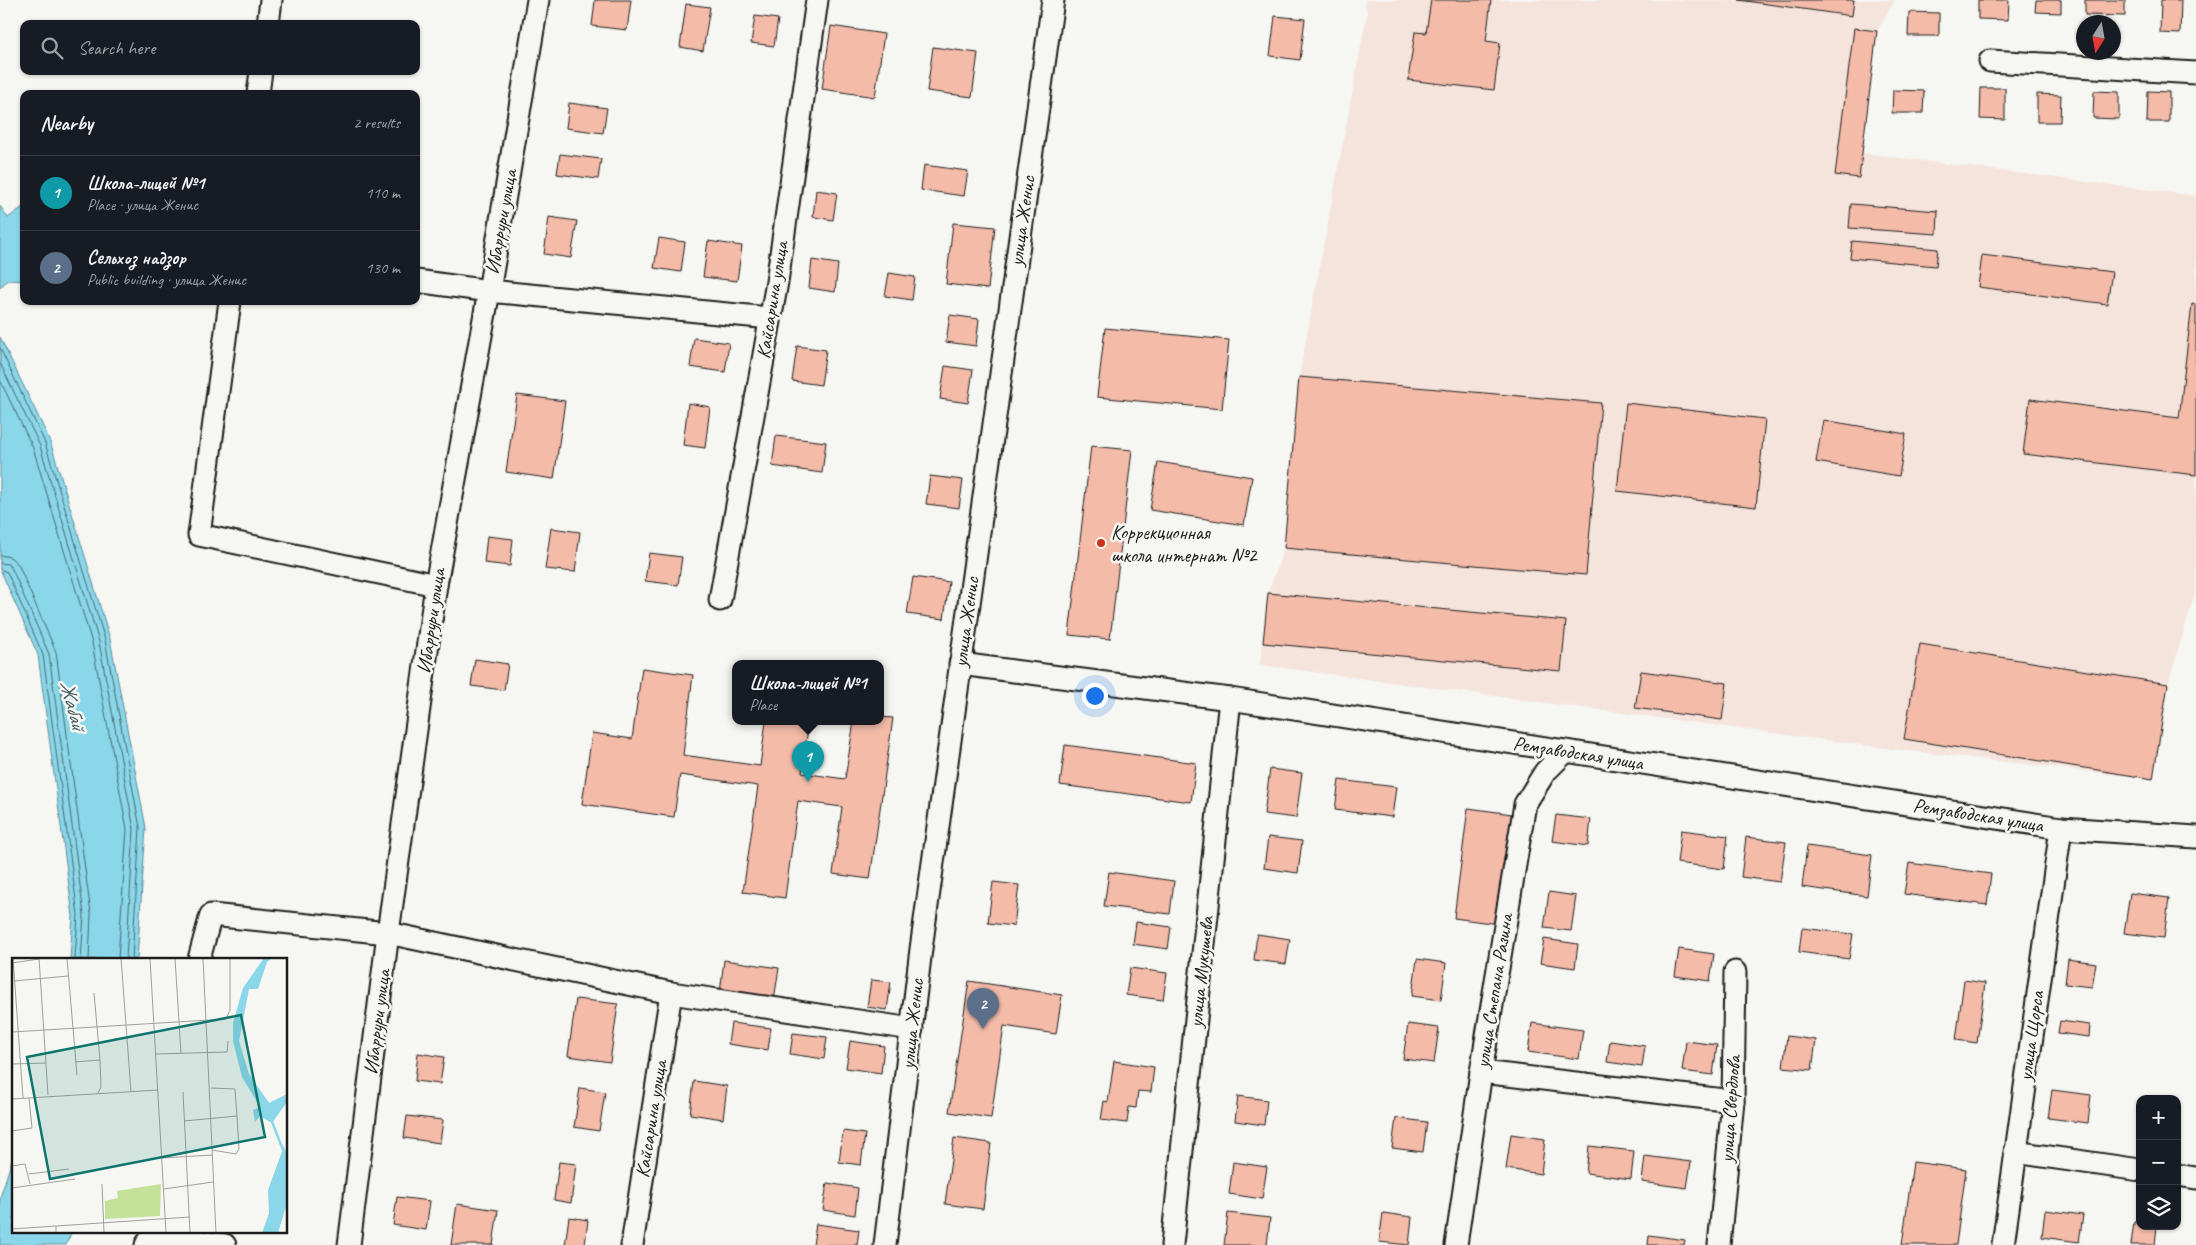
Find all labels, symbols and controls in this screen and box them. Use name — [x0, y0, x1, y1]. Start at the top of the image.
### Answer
north arrow — [2076, 15, 2121, 60]
search box — [20, 20, 420, 75]
icon: search — [38, 34, 66, 62]
text: Search here — [78, 36, 155, 60]
text: Nearby — [40, 110, 93, 136]
text: 2 results — [353, 113, 400, 133]
street label: Ибаррури улица — [480, 166, 523, 276]
text: Школа-лицей №1 — [87, 171, 205, 195]
street label: улица Женис — [1003, 174, 1041, 269]
text: 1 — [52, 183, 60, 203]
text: 110 m — [366, 183, 400, 203]
text: Place · улица Женис — [87, 195, 198, 215]
street label: Кайсарина улица — [750, 238, 794, 360]
text: Сельхоз надзор — [87, 246, 186, 270]
text: 2 — [52, 258, 60, 278]
text: 130 m — [366, 258, 400, 278]
text: Public building · улица Женис — [87, 270, 246, 290]
place label: Коррекционная школа интернат №2 — [1111, 520, 1258, 568]
marker: Коррекционная школа интернат №2 — [1095, 537, 1107, 549]
street label: Ибаррури улица — [411, 565, 451, 675]
street label: улица Женис — [947, 575, 985, 670]
popup — [732, 660, 884, 725]
text: Школа-лицей №1 — [749, 671, 867, 695]
water label: Жабай — [54, 677, 93, 737]
your location — [1082, 683, 1108, 709]
text: Place — [749, 695, 777, 715]
street label: Ремзаводская улица — [1511, 730, 1647, 776]
pin: 1 — [792, 741, 824, 782]
street label: Ремзаводская улица — [1911, 792, 2047, 838]
street label: улица Степана Разина — [1469, 910, 1519, 1071]
street label: улица Мукушева — [1183, 914, 1219, 1030]
inset map — [12, 958, 288, 1232]
street label: Ибаррури улица — [358, 966, 396, 1076]
street label: улица Женис — [895, 977, 929, 1071]
pin: 2 — [967, 988, 999, 1029]
street label: улица Щорса — [2012, 988, 2050, 1083]
street label: улица Свердлова — [1714, 1053, 1746, 1164]
street label: Кайсарина улица — [629, 1057, 673, 1179]
map controls — [2136, 1095, 2181, 1230]
button: + — [2136, 1095, 2181, 1140]
button: − — [2136, 1140, 2181, 1185]
button: layers — [2136, 1185, 2181, 1230]

